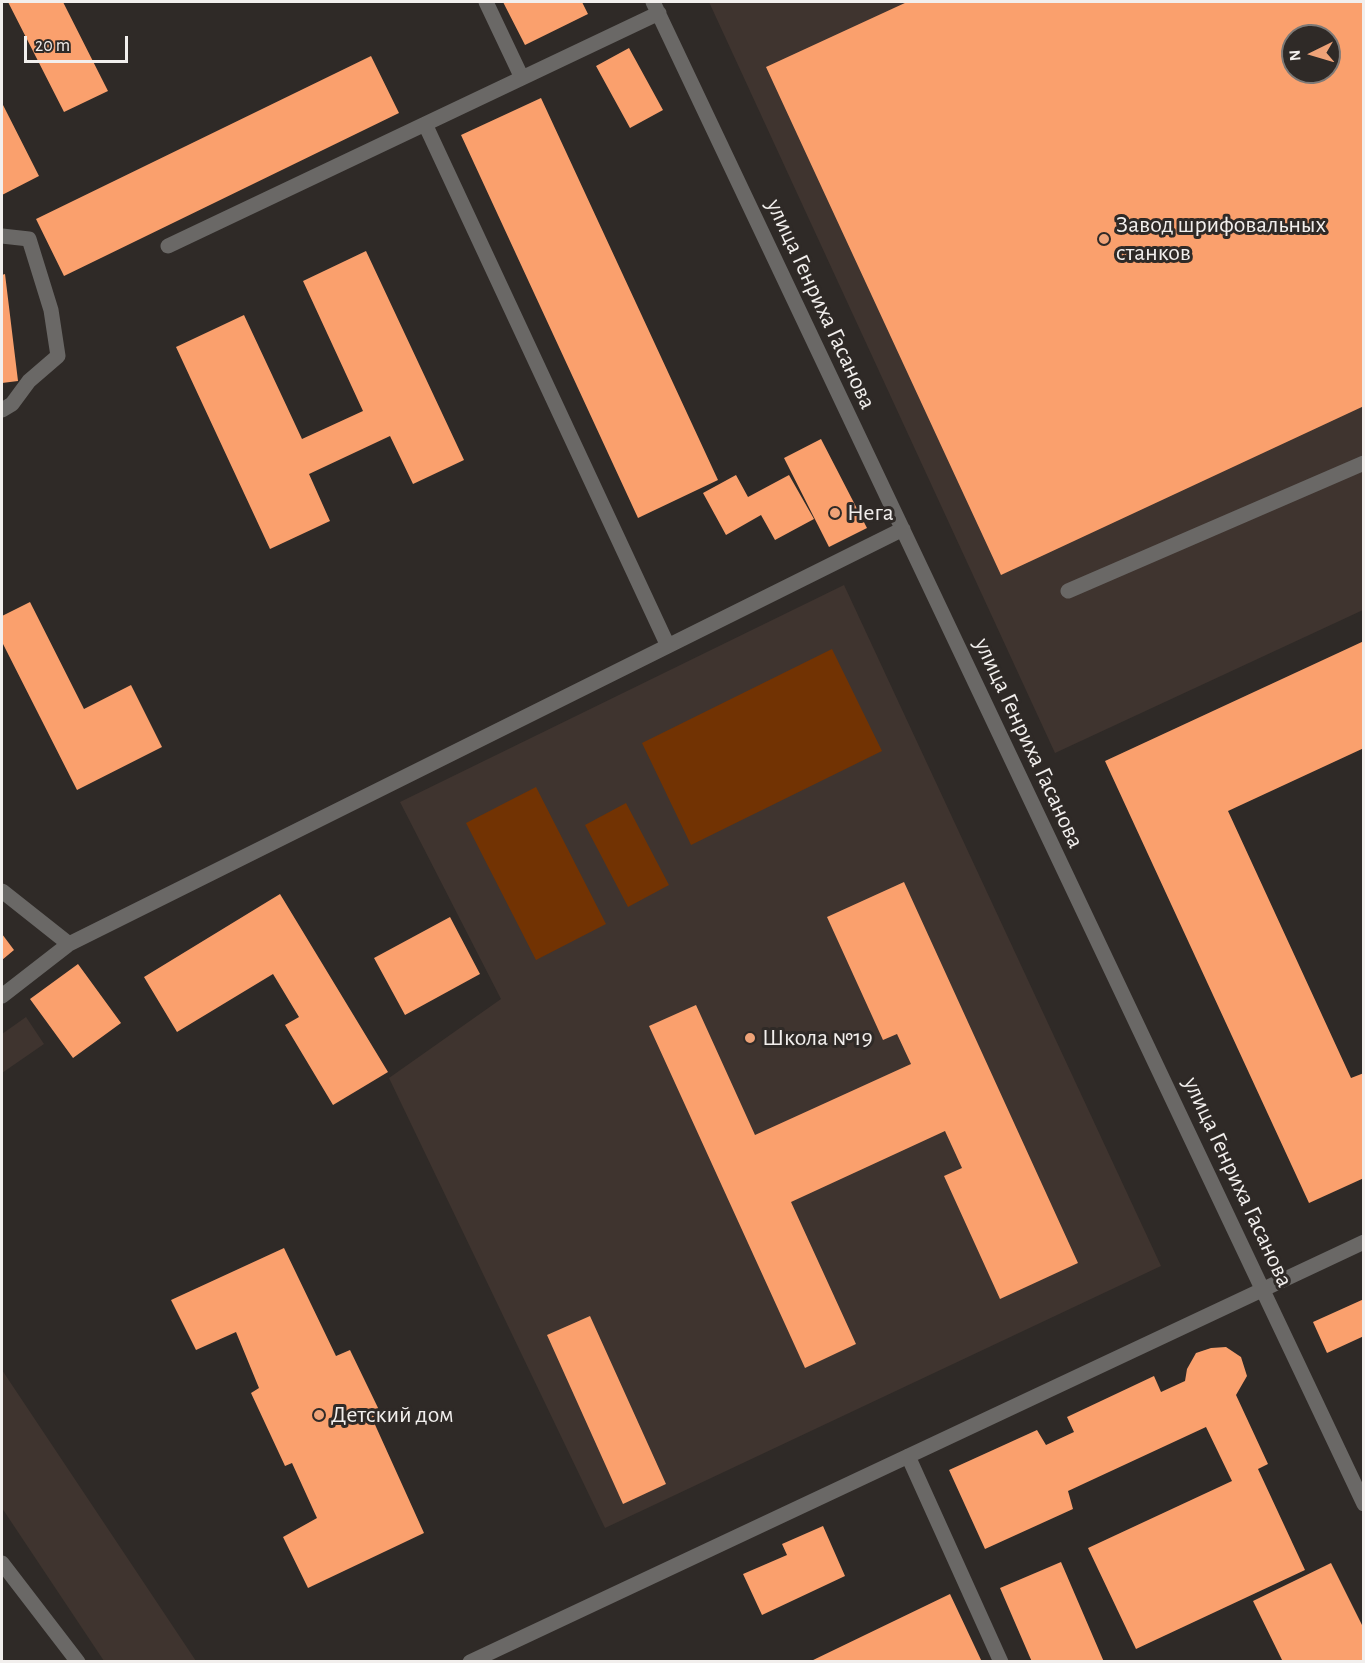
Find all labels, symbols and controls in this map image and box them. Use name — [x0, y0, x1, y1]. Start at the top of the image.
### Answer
scale bar — [27, 24, 130, 62]
north arrow — [1281, 24, 1341, 84]
text: 20 m — [35, 37, 70, 55]
text: N — [1287, 49, 1304, 62]
street label: улица Генриха Гасанова — [760, 194, 882, 414]
place label: Завод шрифовальных станков — [1116, 211, 1326, 267]
marker: Завод шрифовальных станков — [1097, 232, 1111, 246]
place label: Нега — [847, 499, 894, 527]
marker: Нега — [828, 506, 842, 520]
street label: улица Генриха Гасанова — [968, 633, 1090, 853]
place label: Школа №19 — [762, 1024, 873, 1052]
marker: Школа №19 — [743, 1031, 757, 1045]
street label: улица Генриха Гасанова — [1177, 1072, 1299, 1292]
place label: Детский дом — [331, 1401, 454, 1429]
marker: Детский дом — [312, 1408, 326, 1422]

